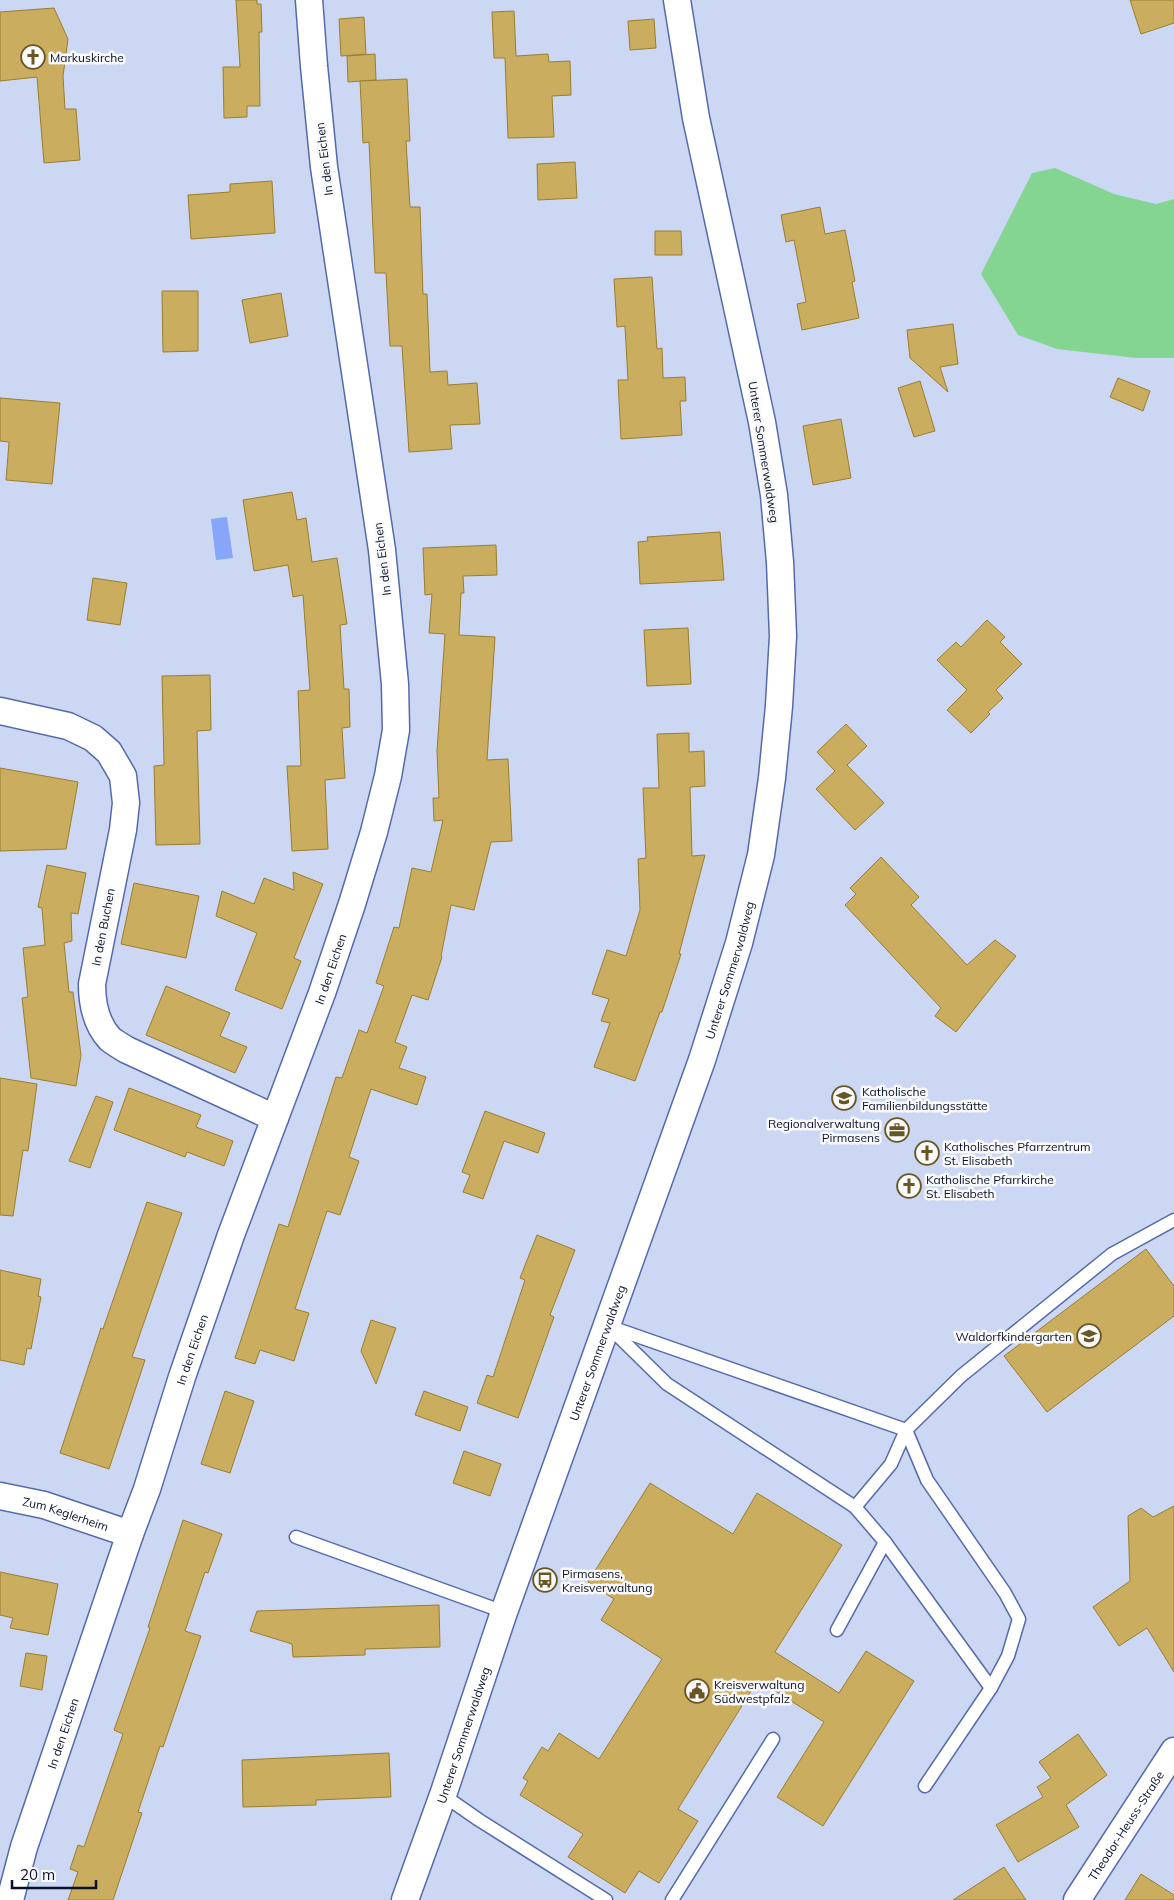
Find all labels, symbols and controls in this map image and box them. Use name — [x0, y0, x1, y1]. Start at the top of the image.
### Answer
church icon: Markuskirche — [20, 44, 46, 70]
place label: Markuskirche — [50, 50, 124, 65]
street label: In den Eichen — [312, 122, 336, 196]
street label: Unterer Sommerwaldweg — [745, 380, 783, 524]
street label: In den Eichen — [370, 522, 394, 596]
street label: In den Buchen — [88, 887, 118, 967]
street label: Unterer Sommerwaldweg — [702, 900, 757, 1041]
street label: In den Eichen — [311, 931, 349, 1006]
place label: Katholische Familienbildungsstätte — [862, 1084, 988, 1113]
school or university icon: Katholische Familienbildungsstätte — [831, 1085, 857, 1111]
place label: Regionalverwaltung Pirmasens — [768, 1116, 880, 1145]
office icon: Regionalverwaltung Pirmasens — [884, 1117, 910, 1143]
place label: Katholisches Pfarrzentrum St. Elisabeth — [944, 1139, 1091, 1168]
church icon: Katholisches Pfarrzentrum St. Elisabeth — [914, 1140, 940, 1166]
place label: Katholische Pfarrkirche St. Elisabeth — [926, 1172, 1054, 1201]
church icon: Katholische Pfarrkirche St. Elisabeth — [896, 1173, 922, 1199]
street label: Unterer Sommerwaldweg — [566, 1283, 628, 1423]
street label: In den Eichen — [173, 1312, 211, 1386]
school or university icon: Waldorfkindergarten — [1076, 1323, 1102, 1349]
place label: Waldorfkindergarten — [956, 1329, 1072, 1344]
street label: Zum Keglerheim — [21, 1493, 111, 1534]
place label: Pirmasens, Kreisverwaltung — [562, 1566, 652, 1595]
bus stop icon: Pirmasens, Kreisverwaltung — [532, 1567, 558, 1593]
street label: Unterer Sommerwaldweg — [433, 1665, 493, 1805]
place label: Kreisverwaltung Südwestpfalz — [714, 1677, 804, 1706]
public building icon: Kreisverwaltung Südwestpfalz — [684, 1678, 710, 1704]
street label: In den Eichen — [44, 1696, 81, 1770]
street label: Theodor-Heuss-Straße — [1084, 1768, 1167, 1883]
scale bar — [12, 1858, 96, 1890]
text: 20 m — [20, 1865, 55, 1884]

